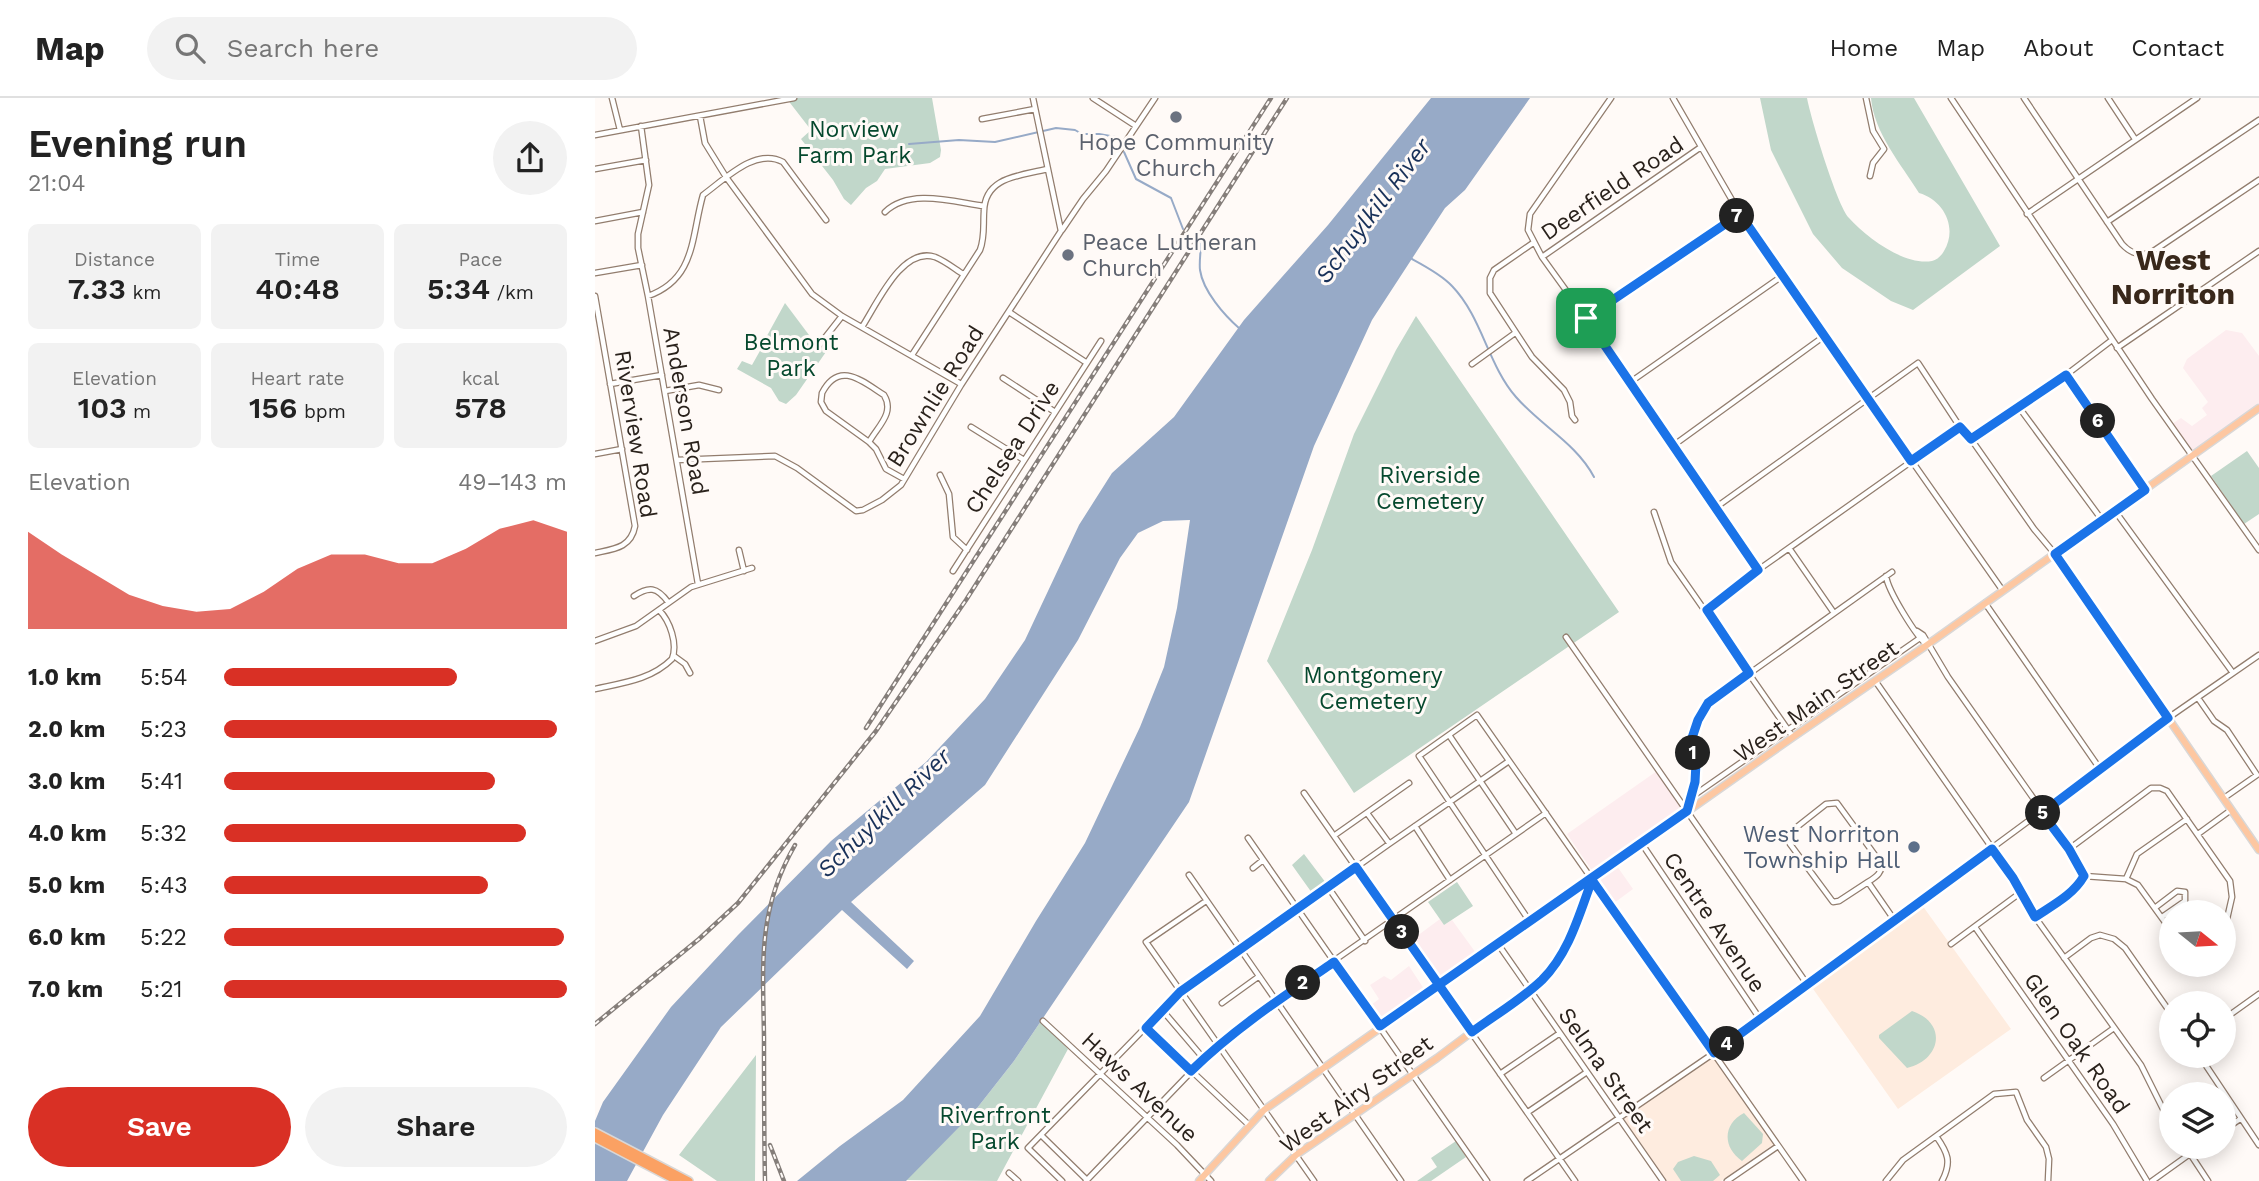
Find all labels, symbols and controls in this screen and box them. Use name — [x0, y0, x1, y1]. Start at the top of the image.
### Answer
search box — [147, 17, 637, 80]
text: Map — [35, 29, 105, 68]
icon: search — [171, 29, 209, 67]
text: Search here — [227, 33, 379, 63]
text: Home — [1830, 34, 1898, 62]
text: Map — [1936, 34, 1985, 62]
text: About — [2023, 34, 2093, 62]
text: Contact — [2131, 34, 2224, 62]
marker: Hope Community Church — [1168, 109, 1184, 125]
park label: Norview Farm Park — [797, 116, 911, 169]
button: share — [493, 121, 567, 195]
text: Evening run — [28, 122, 247, 166]
place label: Hope Community Church — [1078, 129, 1274, 182]
street label: Deerfield Road — [1536, 131, 1689, 246]
water label: Schuylkill River — [1309, 132, 1438, 289]
text: 21:04 — [28, 170, 86, 197]
pin: 7 — [1719, 198, 1755, 234]
text: 7 — [1731, 204, 1742, 227]
place label: Peace Lutheran Church — [1082, 229, 1257, 282]
district label: West Norriton — [2111, 242, 2235, 311]
marker: Peace Lutheran Church — [1060, 247, 1076, 263]
text: Distance — [74, 248, 155, 271]
text: Time — [275, 248, 320, 271]
text: Pace — [459, 248, 502, 271]
text: 7.33 — [68, 271, 126, 306]
text: 40:48 — [255, 271, 340, 306]
text: 5:34 — [427, 271, 490, 306]
text: km — [126, 281, 161, 304]
text: /km — [490, 281, 534, 304]
pin — [1556, 288, 1616, 348]
icon: arrive — [1567, 299, 1605, 337]
street label: Brownlie Road — [881, 321, 990, 472]
street label: Anderson Road — [657, 325, 714, 497]
park label: Belmont Park — [744, 329, 839, 382]
street label: Riverview Road — [609, 348, 662, 520]
text: Elevation — [72, 367, 157, 390]
text: Heart rate — [251, 367, 344, 390]
text: kcal — [462, 367, 499, 390]
street label: Chelsea Drive — [959, 376, 1065, 519]
text: 103 — [78, 390, 127, 425]
text: 156 — [249, 390, 297, 425]
text: 578 — [454, 390, 507, 425]
text: m — [127, 400, 151, 423]
text: bpm — [297, 400, 346, 423]
pin: 6 — [2081, 404, 2115, 438]
text: 6 — [2092, 409, 2103, 432]
park label: Riverside Cemetery — [1376, 462, 1484, 515]
text: Elevation — [28, 469, 131, 496]
text: 49–143 m — [458, 469, 567, 496]
street label: West Main Street — [1729, 634, 1904, 768]
park label: Montgomery Cemetery — [1303, 662, 1443, 715]
text: 1.0 km — [28, 664, 102, 691]
text: 5:54 — [140, 664, 188, 691]
text: 2.0 km — [28, 716, 106, 743]
text: 5:23 — [140, 716, 187, 743]
pin: 1 — [1675, 736, 1711, 770]
water label: Schuylkill River — [812, 741, 958, 884]
text: 1 — [1688, 741, 1697, 764]
text: 3.0 km — [28, 768, 105, 795]
text: 5:41 — [140, 768, 183, 795]
pin: 5 — [2025, 796, 2061, 830]
text: 5 — [2037, 801, 2048, 824]
text: 4.0 km — [28, 820, 107, 847]
text: 5:32 — [140, 820, 187, 847]
place label: West Norriton Township Hall — [1743, 821, 1900, 874]
marker: West Norriton Township Hall — [1906, 839, 1922, 855]
street label: Centre Avenue — [1658, 847, 1771, 998]
text: 5.0 km — [28, 872, 105, 899]
text: 5:43 — [140, 872, 188, 899]
north arrow — [2159, 900, 2237, 976]
map controls — [2159, 900, 2236, 1159]
pin: 3 — [1385, 914, 1419, 950]
text: 3 — [1396, 920, 1407, 943]
text: 6.0 km — [28, 924, 106, 951]
text: 5:22 — [140, 924, 187, 951]
pin: 2 — [1285, 966, 1321, 1001]
street label: Glen Oak Road — [2018, 968, 2135, 1119]
text: 2 — [1297, 971, 1308, 994]
text: 7.0 km — [28, 976, 103, 1003]
text: 5:21 — [140, 976, 183, 1003]
button: locate — [2159, 991, 2236, 1068]
street label: Selma Street — [1553, 1003, 1659, 1138]
pin: 4 — [1709, 1026, 1745, 1062]
street label: Haws Avenue — [1076, 1027, 1203, 1148]
street label: West Airy Street — [1275, 1030, 1438, 1159]
text: 4 — [1720, 1032, 1733, 1055]
button: layers — [2159, 1082, 2236, 1159]
button: Save — [28, 1087, 291, 1167]
button: Share — [305, 1087, 567, 1167]
park label: Riverfront Park — [939, 1102, 1051, 1155]

